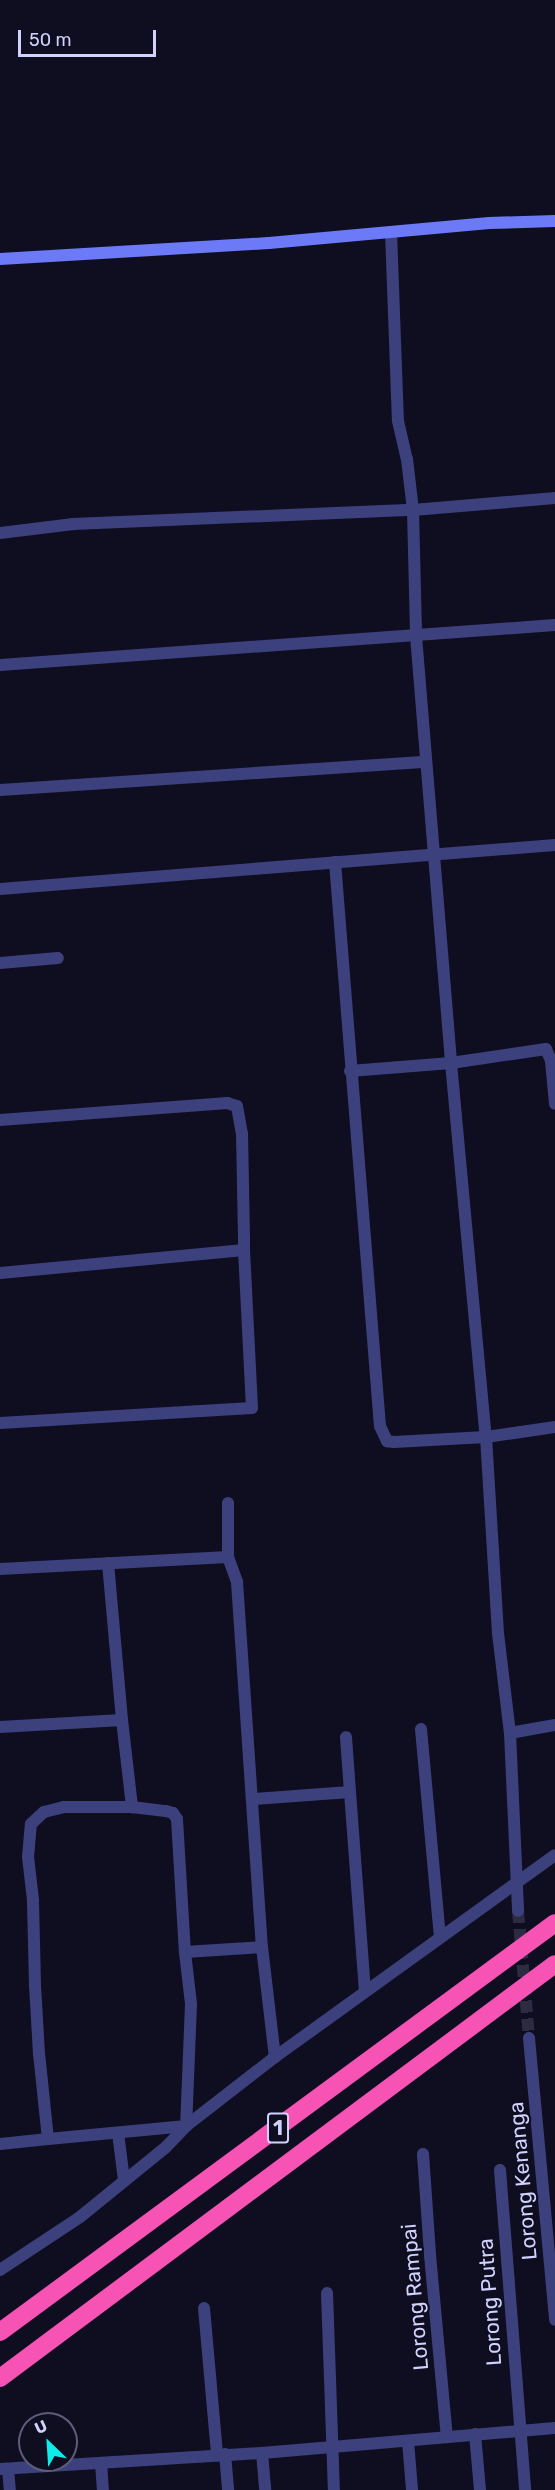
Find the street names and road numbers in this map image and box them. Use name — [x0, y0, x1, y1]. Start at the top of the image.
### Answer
street label: Lorong Kenanga — [504, 2101, 542, 2261]
road number: 1 — [266, 2111, 290, 2145]
street label: Lorong Rampai — [396, 2223, 434, 2371]
street label: Lorong Putra — [473, 2237, 507, 2367]

